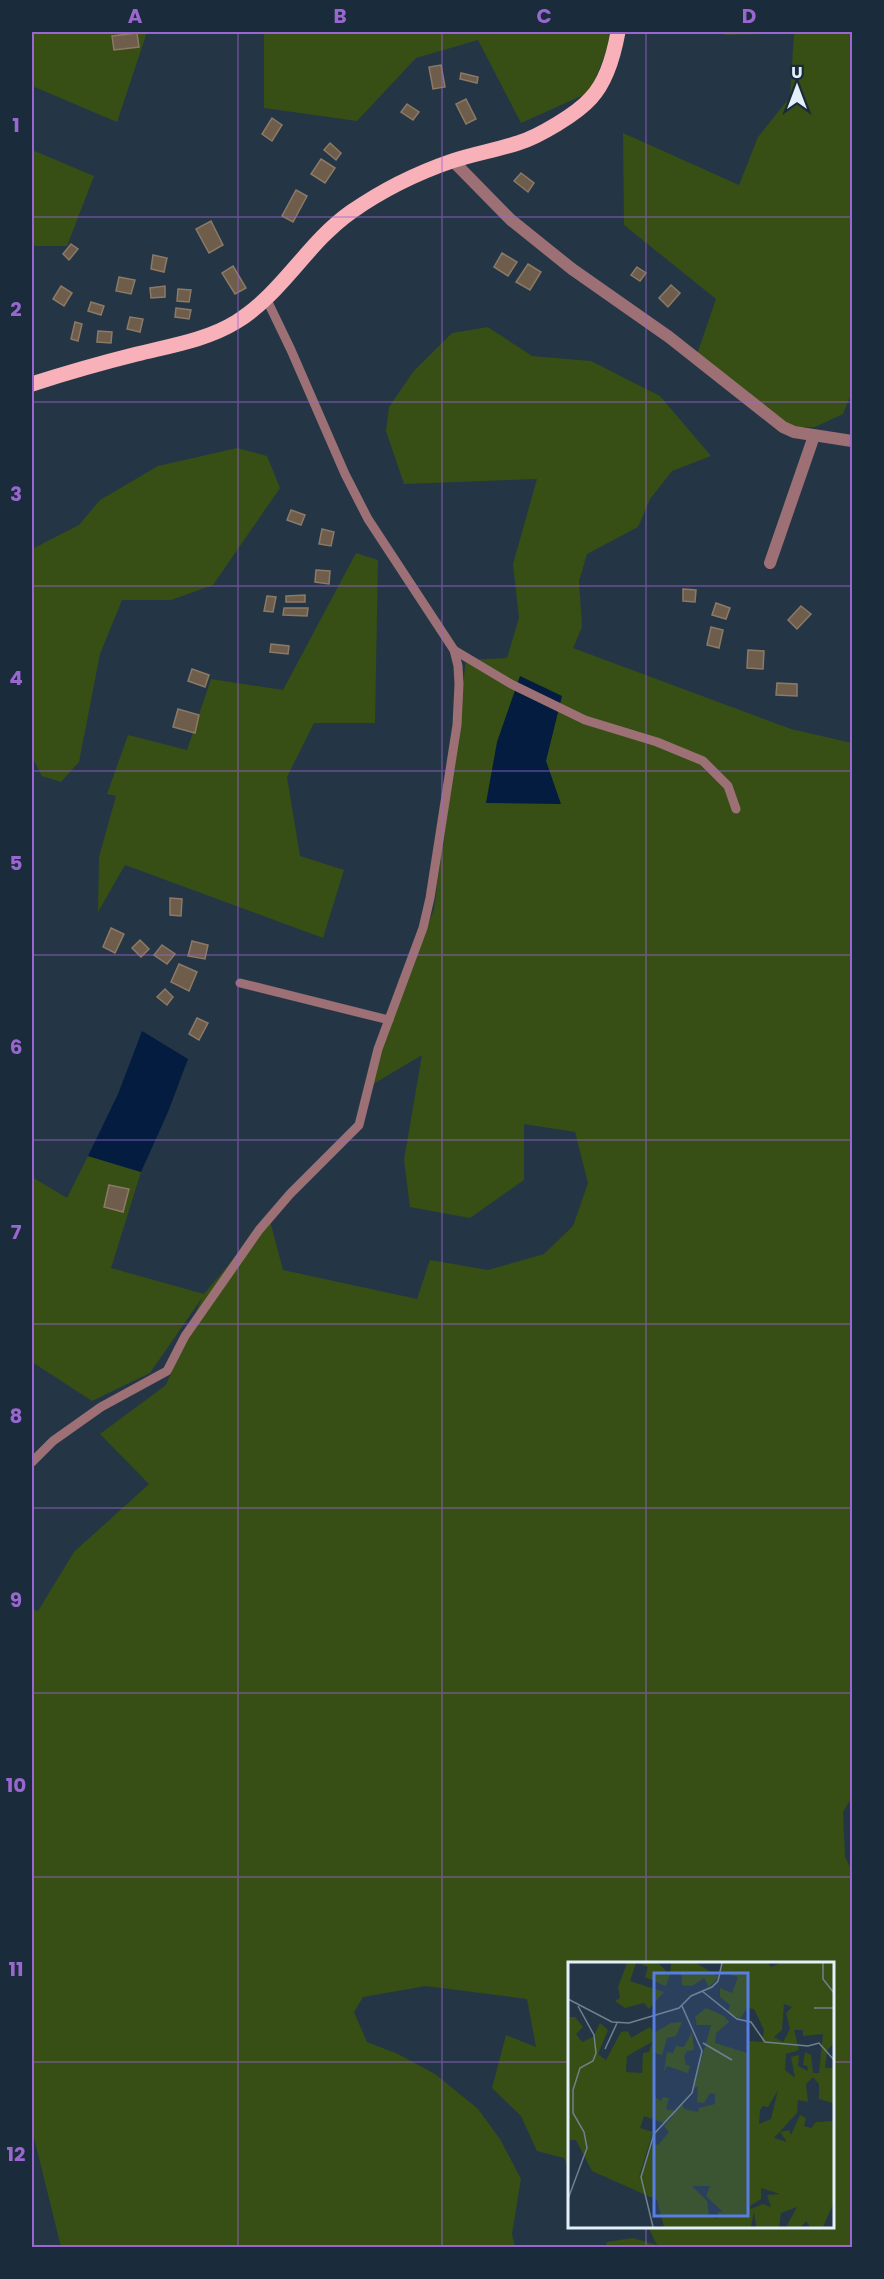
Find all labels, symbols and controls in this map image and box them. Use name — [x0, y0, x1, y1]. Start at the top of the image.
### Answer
text: A — [128, 2, 143, 30]
text: B — [333, 2, 347, 30]
text: C — [536, 2, 552, 30]
text: D — [742, 2, 756, 30]
north arrow — [767, 57, 827, 117]
text: U — [791, 61, 803, 84]
text: 1 — [12, 111, 20, 139]
text: 2 — [10, 295, 22, 323]
text: 3 — [10, 480, 22, 508]
text: 4 — [9, 664, 23, 692]
text: 5 — [10, 849, 23, 877]
text: 6 — [10, 1033, 22, 1061]
text: 7 — [11, 1218, 22, 1246]
text: 8 — [10, 1402, 22, 1430]
text: 9 — [10, 1586, 22, 1614]
text: 10 — [6, 1771, 26, 1799]
text: 11 — [8, 1955, 24, 1983]
inset map — [568, 1962, 833, 2228]
text: 12 — [7, 2140, 25, 2168]

